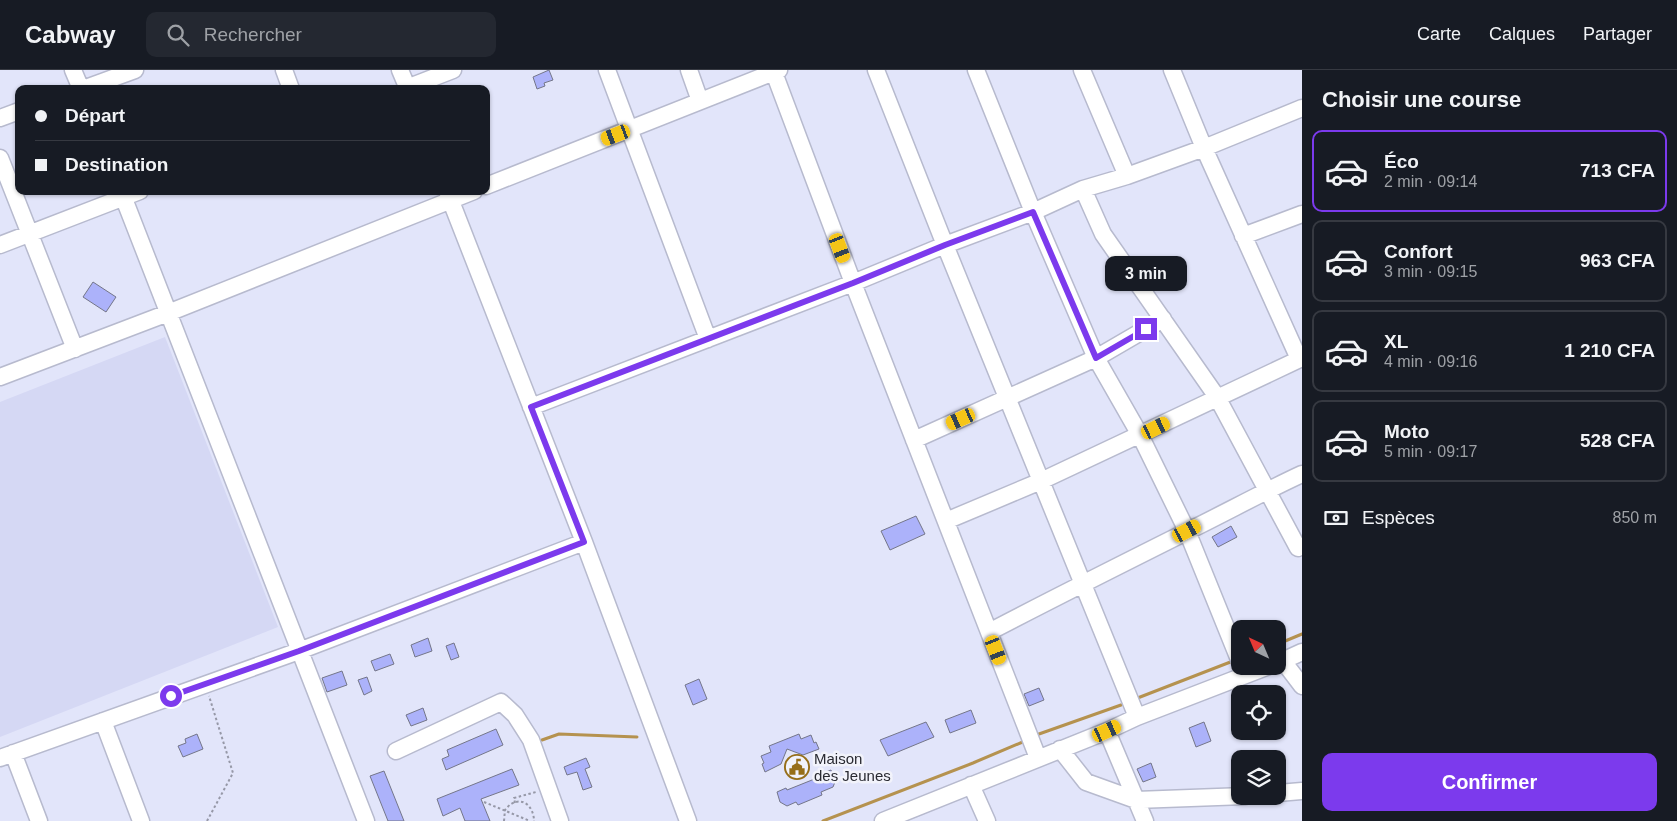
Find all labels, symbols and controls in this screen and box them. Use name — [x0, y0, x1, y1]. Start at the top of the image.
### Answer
search box — [146, 12, 496, 57]
text: Cabway — [25, 21, 116, 48]
icon: search — [164, 21, 192, 49]
text: Rechercher — [204, 24, 302, 45]
text: Carte — [1417, 24, 1461, 44]
text: Calques — [1489, 24, 1555, 44]
text: Partager — [1583, 24, 1652, 44]
text: Choisir une course — [1322, 87, 1521, 112]
text: Départ — [65, 105, 125, 126]
car — [599, 123, 632, 147]
icon: car — [1324, 149, 1369, 194]
text: Éco — [1384, 151, 1419, 172]
text: Destination — [65, 154, 168, 175]
text: 713 CFA — [1580, 160, 1655, 181]
text: 2 min · 09:14 — [1384, 173, 1477, 190]
car — [827, 231, 852, 265]
icon: car — [1324, 239, 1369, 284]
text: Confort — [1384, 241, 1453, 262]
text: 963 CFA — [1580, 250, 1655, 271]
callout: 3 min — [1105, 256, 1187, 292]
text: 3 min · 09:15 — [1384, 263, 1477, 280]
text: 3 min — [1125, 265, 1167, 282]
route end — [1135, 318, 1157, 340]
icon: car — [1324, 329, 1369, 374]
text: XL — [1384, 331, 1408, 352]
text: 1 210 CFA — [1564, 340, 1655, 361]
text: 4 min · 09:16 — [1384, 353, 1477, 370]
car — [944, 406, 977, 432]
car — [1139, 415, 1172, 441]
icon: car — [1324, 419, 1369, 464]
text: Moto — [1384, 421, 1429, 442]
text: 528 CFA — [1580, 430, 1655, 451]
text: 5 min · 09:17 — [1384, 443, 1477, 460]
icon: cash — [1322, 504, 1350, 532]
text: Espèces — [1362, 507, 1435, 528]
text: 850 m — [1613, 509, 1657, 526]
car — [1170, 517, 1203, 545]
north arrow — [1231, 620, 1286, 675]
map controls — [1231, 620, 1286, 805]
car — [983, 633, 1008, 667]
route start — [160, 685, 182, 707]
button: locate — [1231, 685, 1286, 740]
car — [1090, 718, 1123, 744]
place label: Maison des Jeunes — [814, 750, 891, 784]
button: layers — [1231, 750, 1286, 805]
button: Confirmer — [1322, 753, 1657, 811]
public building icon: Maison des Jeunes — [784, 754, 810, 780]

